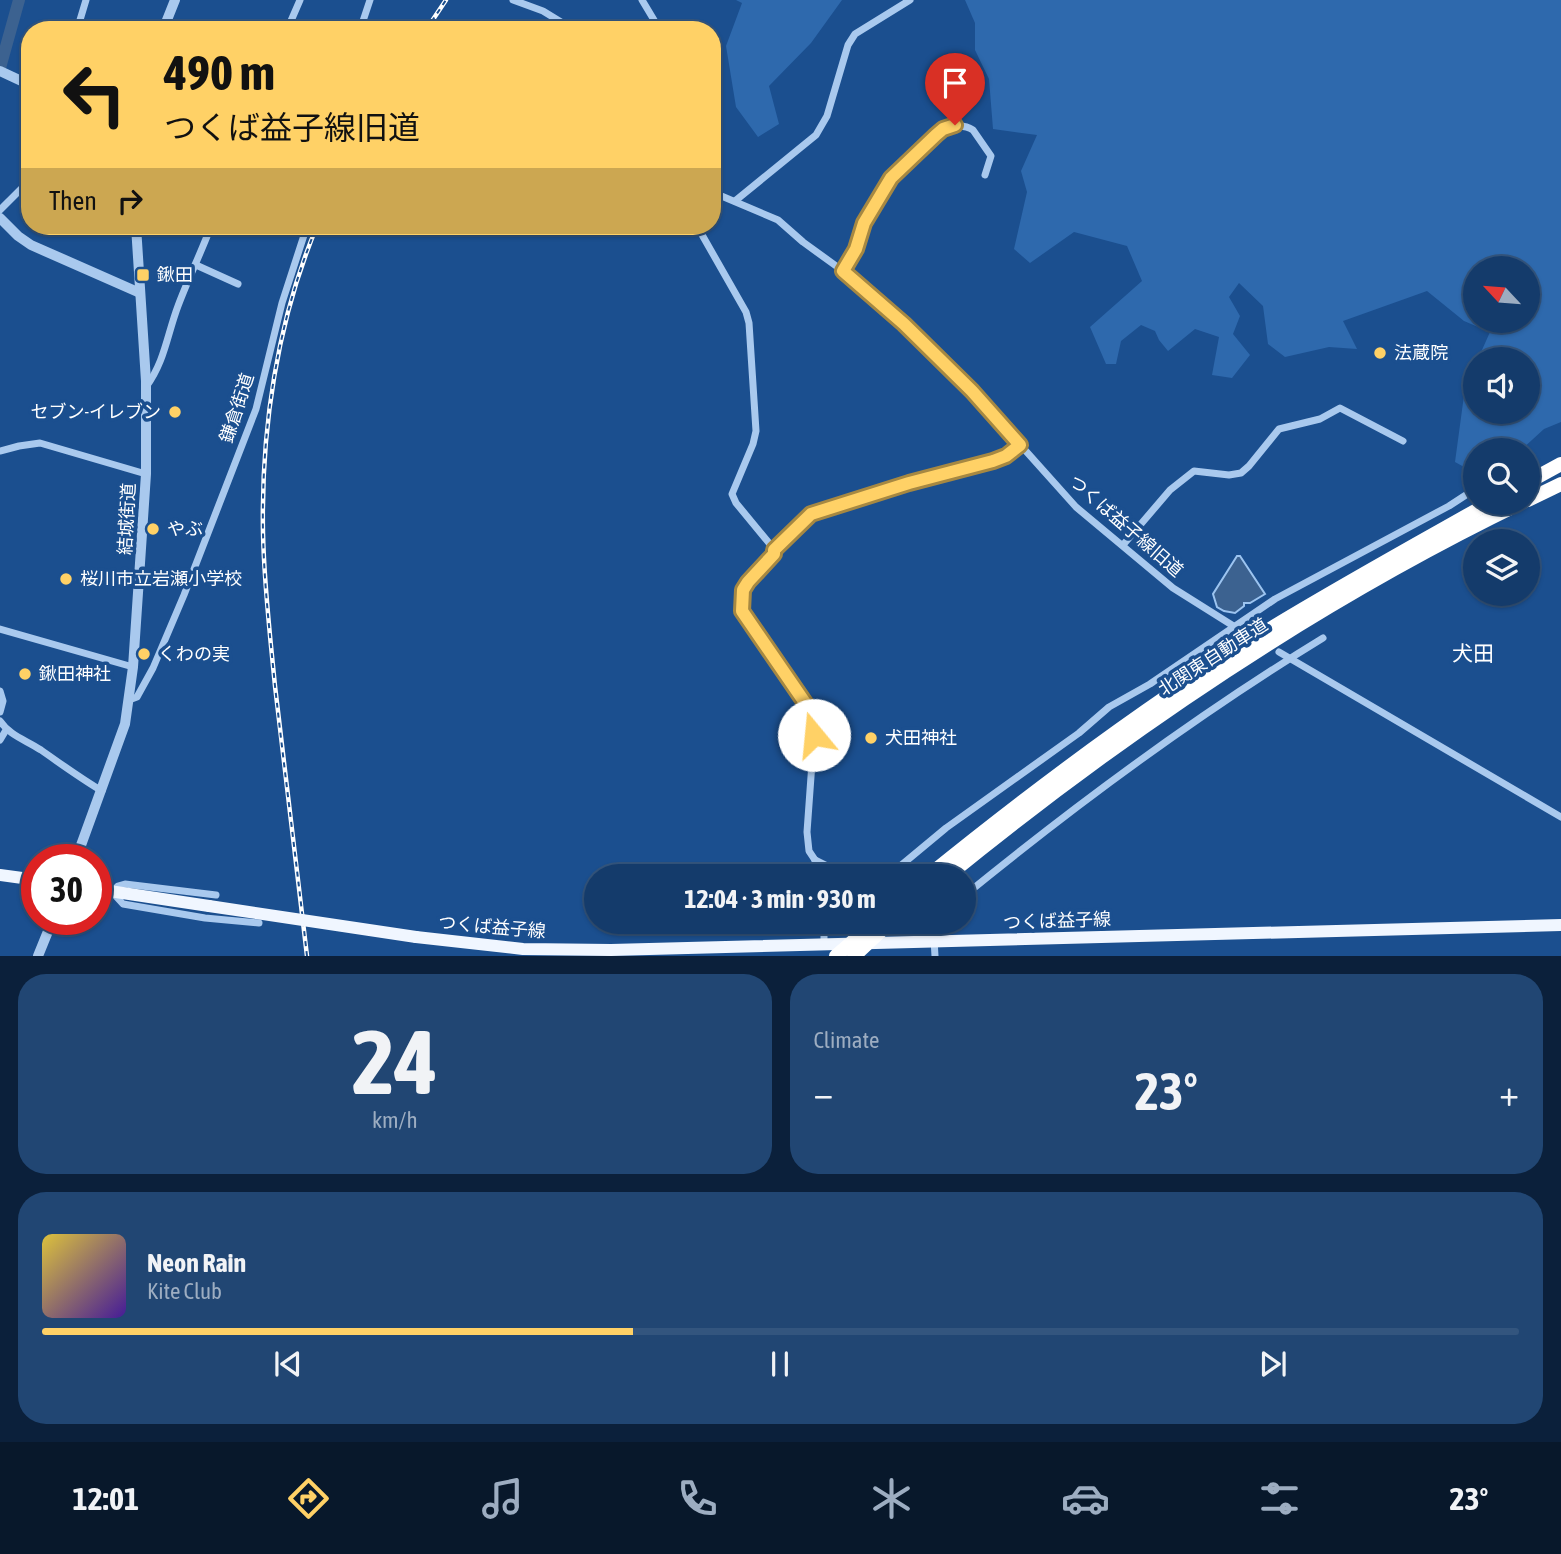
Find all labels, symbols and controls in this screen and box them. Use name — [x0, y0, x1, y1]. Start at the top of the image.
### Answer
text: 490 m — [164, 44, 275, 100]
icon: left — [49, 49, 140, 140]
pin — [925, 53, 985, 125]
icon: arrive — [936, 64, 974, 102]
text: つくば益子線旧道 — [164, 109, 420, 146]
icon: right — [111, 182, 149, 220]
text: Then — [49, 186, 97, 216]
north arrow — [1463, 256, 1540, 332]
map controls — [1463, 256, 1540, 606]
place label: 鍬田 — [157, 264, 193, 285]
marker: 鍬田 — [135, 267, 151, 283]
place label: 法蔵院 — [1394, 342, 1448, 363]
marker: 法蔵院 — [1372, 345, 1388, 361]
button: sound — [1463, 347, 1540, 424]
street label: 鎌倉街道 — [215, 370, 258, 445]
place label: セブン-イレブン — [31, 401, 161, 422]
marker: セブン-イレブン — [167, 404, 183, 420]
button: search — [1463, 438, 1540, 515]
street label: つくば益子線旧道 — [1065, 470, 1188, 581]
street label: 結城街道 — [114, 482, 139, 555]
place label: やぶ — [167, 518, 203, 539]
marker: やぶ — [145, 521, 161, 537]
button: layers — [1463, 529, 1540, 606]
place label: 桜川市立岩瀬小学校 — [80, 568, 242, 589]
marker: 桜川市立岩瀬小学校 — [58, 571, 74, 587]
street label: 北関東自動車道 — [1154, 613, 1271, 700]
district label: 犬田 — [1452, 641, 1494, 665]
place label: くわの実 — [158, 643, 230, 664]
marker: くわの実 — [136, 646, 152, 662]
place label: 鍬田神社 — [39, 663, 111, 684]
marker: 鍬田神社 — [17, 666, 33, 682]
position arrow — [777, 698, 851, 772]
place label: 犬田神社 — [885, 727, 957, 748]
marker: 犬田神社 — [863, 730, 879, 746]
speed limit sign: 30 — [21, 844, 112, 935]
text: 12:04 · 3 min · 930 m — [684, 884, 876, 914]
street label: つくば益子線 — [1003, 908, 1111, 933]
street label: つくば益子線 — [437, 911, 547, 942]
text: 24 — [352, 1009, 438, 1113]
text: Climate — [814, 1027, 879, 1053]
text: 23° — [1135, 1061, 1198, 1121]
text: − — [814, 1071, 833, 1114]
text: + — [1499, 1071, 1519, 1114]
text: km/h — [372, 1107, 418, 1133]
text: Neon Rain — [147, 1248, 246, 1278]
text: Kite Club — [147, 1278, 222, 1304]
icon: previous — [269, 1345, 307, 1383]
icon: pause — [761, 1345, 799, 1383]
icon: next — [1254, 1345, 1292, 1383]
icon: directions — [284, 1474, 333, 1523]
icon: music — [478, 1474, 527, 1523]
icon: phone — [673, 1474, 722, 1523]
icon: climate — [867, 1474, 916, 1523]
icon: car — [1061, 1474, 1110, 1523]
icon: filters — [1255, 1474, 1304, 1523]
text: 12:01 — [73, 1480, 139, 1517]
text: 23° — [1449, 1480, 1488, 1517]

